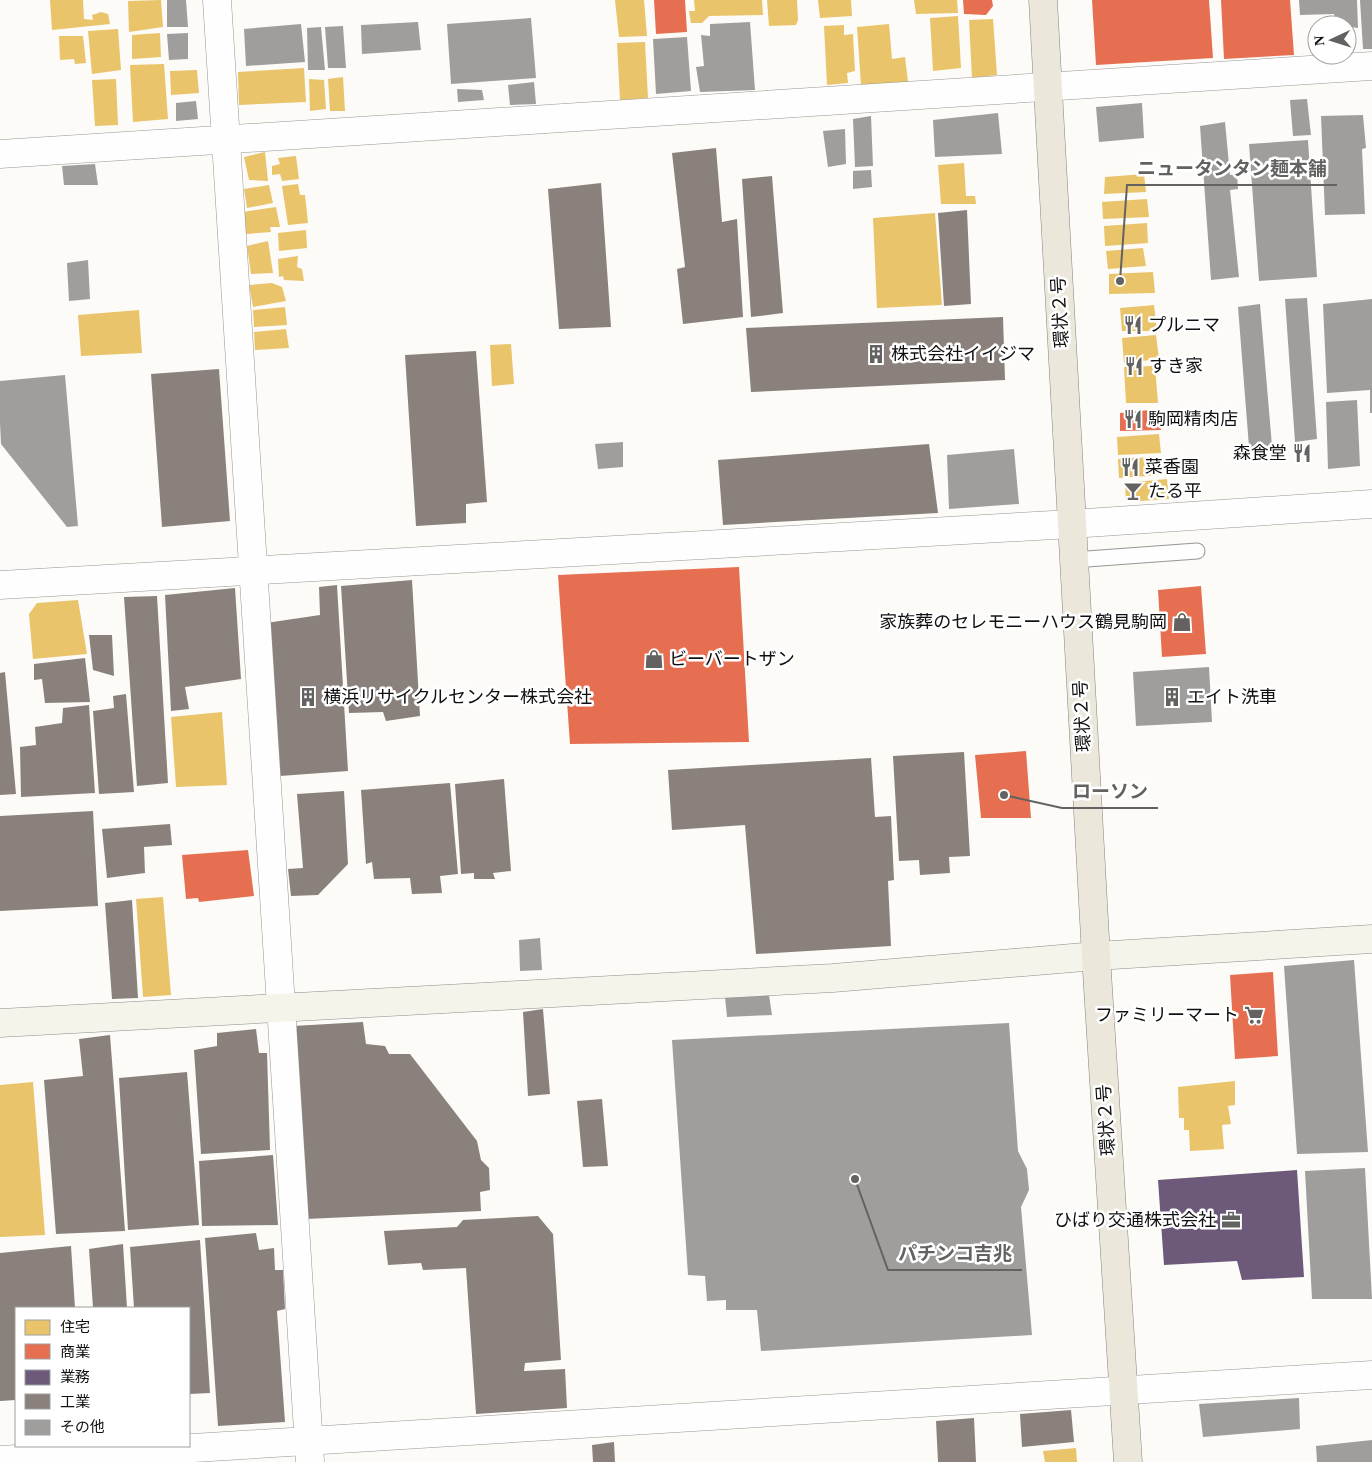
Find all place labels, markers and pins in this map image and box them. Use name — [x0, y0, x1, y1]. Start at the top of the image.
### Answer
callout: ニュータンタン麺本舗 — [1127, 151, 1337, 185]
restaurant icon: プルニマ — [1122, 314, 1144, 336]
place label: プルニマ — [1148, 315, 1220, 335]
building icon: 株式会社イイジマ — [865, 343, 887, 365]
place label: 株式会社イイジマ — [891, 344, 1035, 364]
restaurant icon: すき家 — [1123, 355, 1145, 377]
place label: すき家 — [1149, 356, 1203, 376]
restaurant icon: 駒岡精肉店 — [1122, 408, 1144, 430]
place label: 駒岡精肉店 — [1148, 409, 1238, 429]
restaurant icon: 森食堂 — [1291, 442, 1313, 464]
place label: 森食堂 — [1233, 443, 1287, 463]
restaurant icon: 菜香園 — [1119, 456, 1141, 478]
place label: 菜香園 — [1145, 457, 1199, 477]
bar icon: たる平 — [1122, 480, 1144, 502]
place label: たる平 — [1148, 481, 1202, 501]
shop icon: 家族葬のセレモニーハウス鶴見駒岡 — [1171, 611, 1193, 633]
place label: 家族葬のセレモニーハウス鶴見駒岡 — [879, 612, 1167, 632]
shop icon: ビーバートザン — [643, 648, 665, 670]
place label: ビーバートザン — [669, 649, 795, 669]
building icon: 横浜リサイクルセンター株式会社 — [297, 686, 319, 708]
building icon: エイト洗車 — [1161, 686, 1183, 708]
place label: 横浜リサイクルセンター株式会社 — [323, 687, 592, 707]
place label: エイト洗車 — [1187, 687, 1277, 707]
callout: ローソン — [1062, 774, 1158, 808]
supermarket icon: ファミリーマート — [1243, 1004, 1265, 1026]
place label: ファミリーマート — [1095, 1005, 1239, 1025]
office icon: ひばり交通株式会社 — [1220, 1209, 1242, 1231]
place label: ひばり交通株式会社 — [1054, 1210, 1216, 1230]
callout: パチンコ吉兆 — [888, 1236, 1022, 1270]

